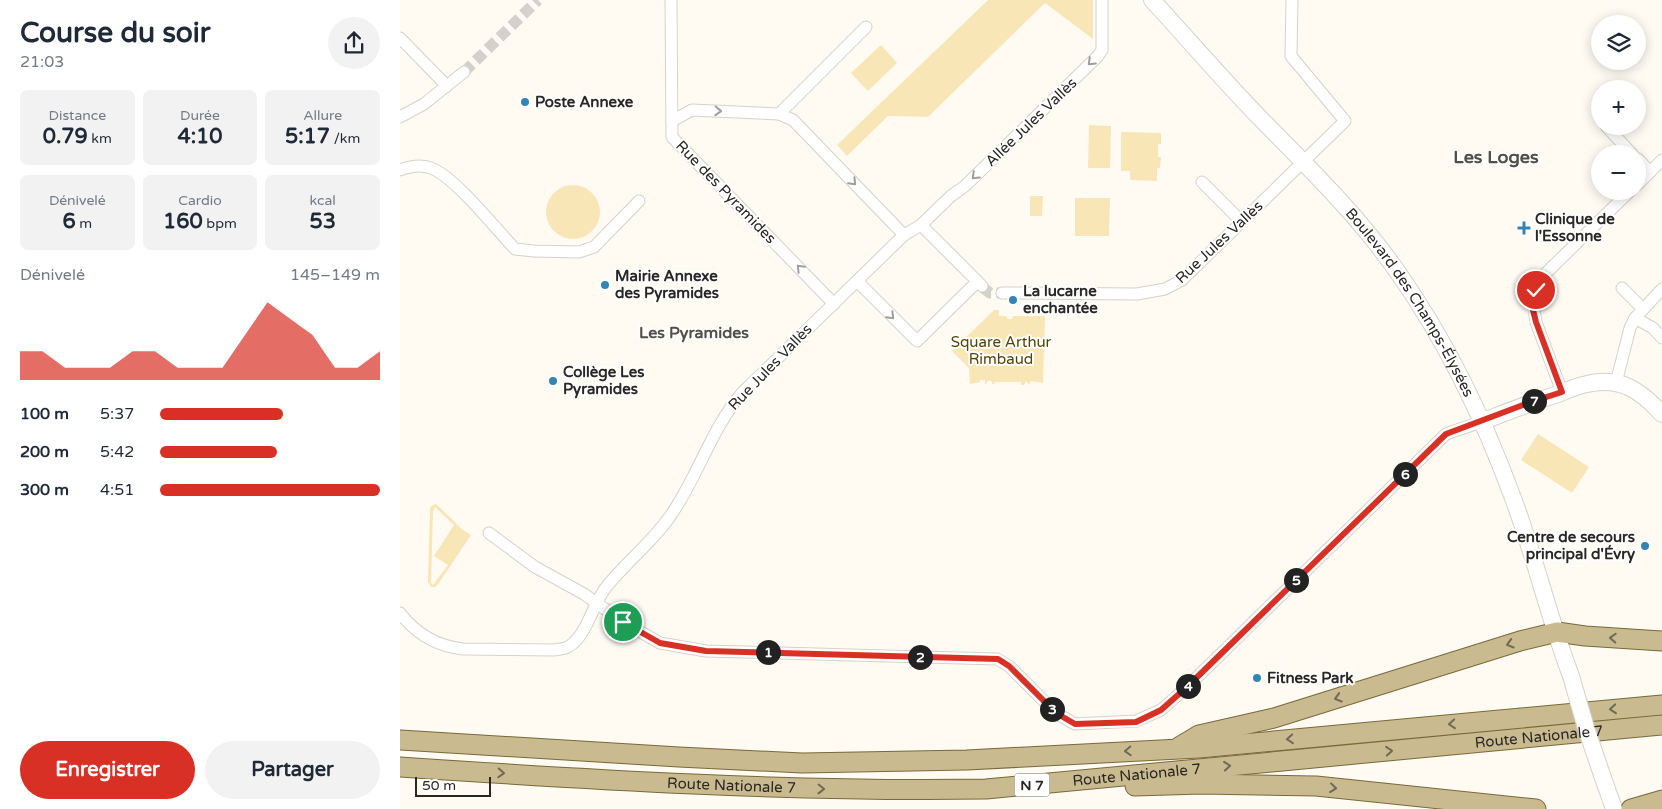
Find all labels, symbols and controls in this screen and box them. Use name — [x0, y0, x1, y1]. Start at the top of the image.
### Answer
map controls — [1591, 15, 1646, 200]
button: layers — [1591, 15, 1646, 70]
text: Course du soir — [20, 16, 211, 50]
button: share — [328, 17, 380, 69]
text: 21:03 — [20, 52, 64, 72]
one-way arrow — [1088, 57, 1097, 66]
street label: Allée Jules Vallès — [982, 74, 1080, 170]
button: + — [1591, 80, 1646, 135]
place label: Poste Annexe — [535, 93, 634, 111]
marker: Poste Annexe — [519, 96, 531, 108]
one-way arrow — [714, 106, 722, 117]
text: Distance — [49, 107, 106, 124]
text: Durée — [180, 107, 220, 124]
text: Allure — [303, 107, 342, 124]
text: 0.79 — [43, 124, 88, 149]
text: 4:10 — [177, 124, 223, 149]
text: 5:17 — [285, 124, 330, 149]
text: km — [88, 130, 112, 147]
text: /km — [330, 130, 360, 147]
street label: Rue des Pyramides — [672, 137, 780, 247]
button: − — [1591, 145, 1646, 200]
district label: Les Loges — [1453, 146, 1539, 168]
one-way arrow — [972, 170, 981, 179]
one-way arrow — [847, 176, 856, 185]
text: Dénivelé — [49, 192, 106, 209]
text: Cardio — [178, 192, 222, 209]
text: kcal — [309, 192, 336, 209]
street label: Rue Jules Vallès — [1172, 197, 1266, 287]
street label: Boulevard des Champs-Élysées — [1342, 204, 1478, 400]
text: 6 — [62, 209, 76, 234]
text: 160 — [163, 209, 203, 234]
text: 53 — [309, 209, 336, 234]
place label: Clinique de l'Essonne — [1535, 210, 1615, 245]
text: m — [76, 215, 92, 232]
text: bpm — [203, 215, 237, 232]
marker: Clinique de l'Essonne — [1517, 221, 1531, 235]
text: Dénivelé — [20, 265, 85, 285]
text: 145–149 m — [290, 265, 380, 285]
one-way arrow — [797, 265, 806, 274]
place label: Mairie Annexe des Pyramides — [615, 267, 719, 303]
pin — [1515, 269, 1557, 311]
icon: check — [1522, 276, 1550, 304]
marker: Mairie Annexe des Pyramides — [599, 279, 611, 291]
place label: La lucarne enchantée — [1023, 282, 1098, 317]
marker: La lucarne enchantée — [1007, 294, 1019, 306]
one-way arrow — [886, 310, 895, 319]
street label: Rue Jules Vallès — [724, 320, 816, 414]
district label: Les Pyramides — [639, 323, 749, 343]
park label: Square Arthur Rimbaud — [951, 333, 1052, 368]
place label: Collège Les Pyramides — [563, 363, 644, 399]
marker: Collège Les Pyramides — [547, 375, 559, 387]
pin: 7 — [1522, 388, 1546, 414]
text: 7 — [1530, 393, 1539, 410]
text: 100 m — [20, 404, 69, 424]
text: 5:37 — [100, 404, 134, 424]
text: 200 m — [20, 442, 69, 462]
text: 5:42 — [100, 442, 134, 462]
pin: 6 — [1392, 462, 1418, 486]
text: 6 — [1401, 466, 1410, 483]
text: 300 m — [20, 480, 69, 500]
text: 4:51 — [100, 480, 134, 500]
place label: Centre de secours principal d'Évry — [1507, 528, 1635, 564]
marker: Centre de secours principal d'Évry — [1639, 540, 1651, 552]
pin: 5 — [1284, 568, 1308, 592]
text: 5 — [1292, 572, 1301, 589]
pin — [602, 601, 644, 643]
icon: arrive — [609, 608, 637, 636]
one-way arrow — [1609, 632, 1617, 643]
one-way arrow — [1506, 639, 1514, 649]
pin: 1 — [756, 640, 780, 664]
text: 1 — [764, 644, 773, 661]
pin: 2 — [908, 644, 932, 670]
text: 2 — [916, 649, 925, 666]
place label: Fitness Park — [1267, 669, 1353, 687]
marker: Fitness Park — [1251, 672, 1263, 684]
pin: 4 — [1176, 674, 1200, 698]
text: 4 — [1184, 678, 1193, 695]
one-way arrow — [1334, 693, 1343, 703]
pin: 3 — [1040, 696, 1064, 722]
text: 3 — [1048, 701, 1057, 718]
one-way arrow — [1609, 703, 1617, 714]
one-way arrow — [1447, 718, 1455, 729]
street label: Route Nationale 7 — [1474, 722, 1604, 752]
one-way arrow — [1286, 734, 1294, 745]
button: Enregistrer — [20, 741, 195, 799]
button: Partager — [205, 741, 380, 799]
one-way arrow — [1385, 745, 1393, 756]
one-way arrow — [1124, 746, 1132, 757]
street label: Route Nationale 7 — [1072, 760, 1202, 790]
one-way arrow — [1223, 761, 1231, 772]
one-way arrow — [497, 767, 505, 778]
scale bar — [415, 774, 491, 797]
street label: Route Nationale 7 — [667, 774, 796, 797]
road number: N 7 — [1014, 774, 1050, 796]
text: 50 m — [422, 777, 456, 794]
one-way arrow — [1329, 782, 1337, 793]
one-way arrow — [817, 783, 825, 794]

